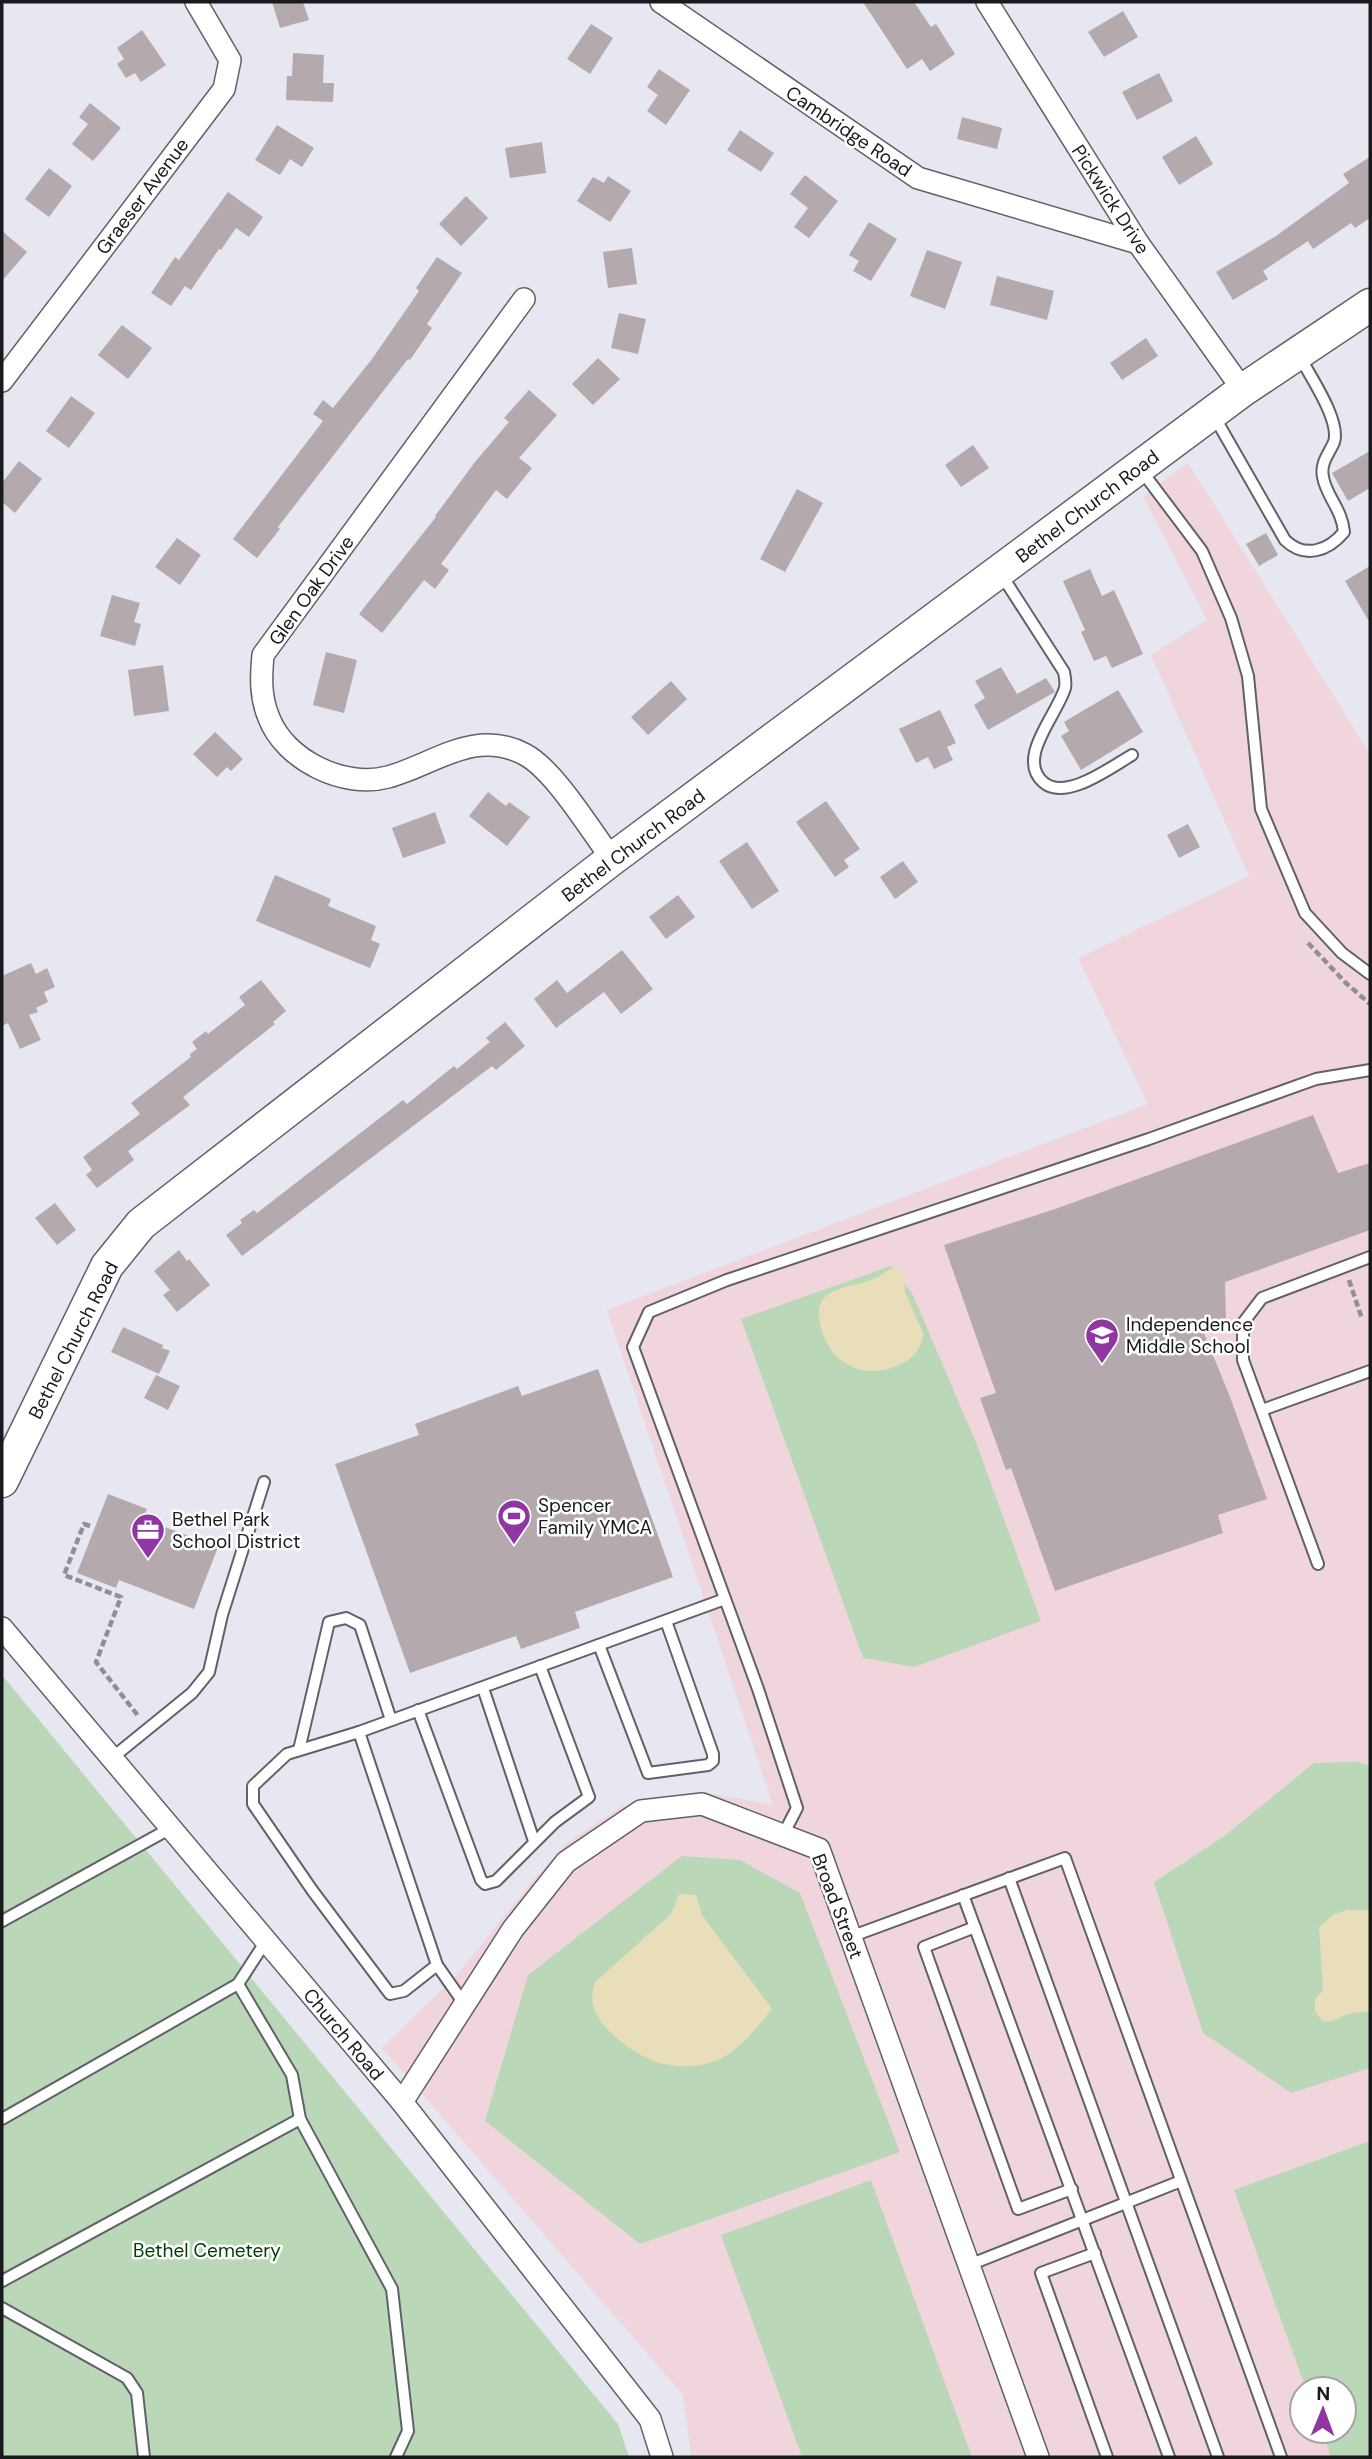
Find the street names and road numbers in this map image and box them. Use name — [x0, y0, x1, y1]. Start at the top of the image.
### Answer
street label: Cambridge Road — [781, 80, 916, 183]
street label: Graeser Avenue — [90, 133, 194, 260]
street label: Pickwick Drive — [1066, 140, 1155, 259]
street label: Bethel Church Road — [1010, 444, 1164, 569]
street label: Glen Oak Drive — [263, 530, 360, 650]
street label: Bethel Church Road — [556, 783, 710, 908]
street label: Bethel Church Road — [23, 1257, 124, 1423]
street label: Broad Street — [806, 1850, 869, 1962]
street label: Church Road — [298, 1983, 390, 2086]

